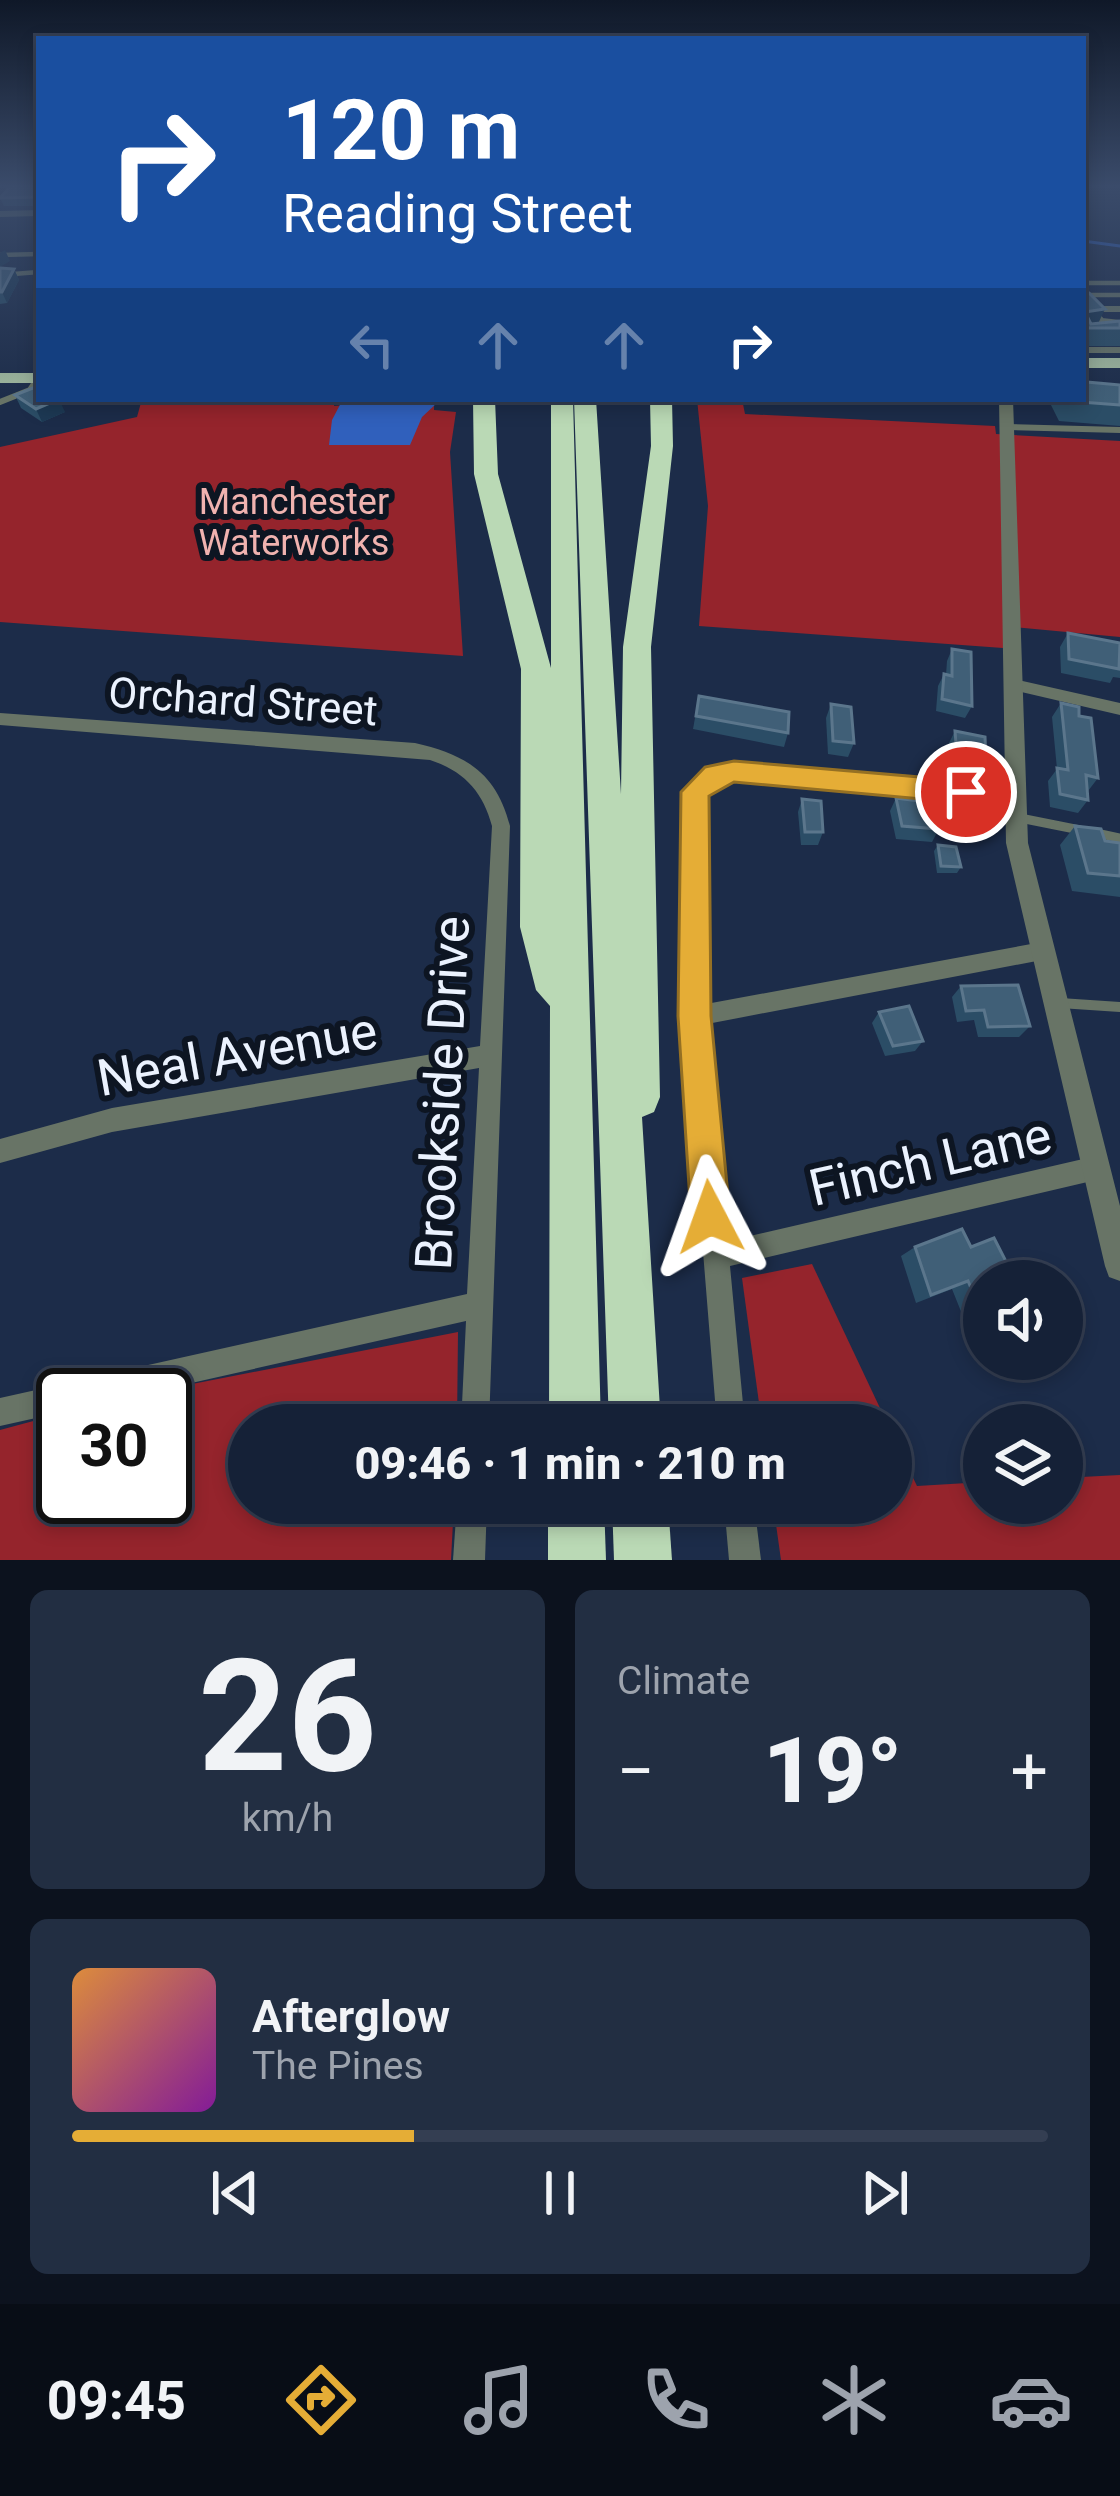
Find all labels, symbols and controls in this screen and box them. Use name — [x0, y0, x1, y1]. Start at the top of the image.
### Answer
text: 120 m — [282, 81, 520, 180]
icon: right — [84, 84, 240, 240]
text: Reading Street — [282, 182, 633, 245]
icon: left — [339, 312, 405, 378]
icon: ahead — [465, 312, 531, 378]
icon: ahead — [591, 312, 657, 378]
icon: right — [717, 312, 783, 378]
park label: Manchester Waterworks — [199, 481, 389, 564]
street label: Orchard Street — [107, 668, 379, 735]
pin — [915, 741, 1017, 843]
icon: arrive — [933, 759, 999, 825]
street label: Brookside Drive — [404, 915, 481, 1271]
street label: Neal Avenue — [93, 1001, 382, 1108]
street label: Finch Lane — [803, 1105, 1057, 1218]
position arrow — [647, 1154, 773, 1280]
map controls — [963, 1260, 1083, 1524]
button: sound — [963, 1260, 1083, 1380]
speed limit sign: 30 — [36, 1368, 192, 1524]
button: layers — [963, 1404, 1083, 1524]
text: 09:46 · 1 min · 210 m — [354, 1437, 786, 1490]
text: 26 — [198, 1625, 377, 1808]
text: Climate — [617, 1658, 750, 1704]
text: 19° — [763, 1719, 902, 1824]
text: − — [617, 1733, 655, 1810]
text: + — [1011, 1733, 1048, 1810]
text: km/h — [242, 1795, 333, 1841]
text: Afterglow — [252, 1990, 450, 2043]
text: The Pines — [252, 2043, 424, 2089]
icon: previous — [202, 2160, 268, 2226]
icon: pause — [527, 2160, 593, 2226]
icon: next — [852, 2160, 918, 2226]
icon: directions — [279, 2358, 363, 2442]
icon: music — [457, 2358, 541, 2442]
icon: phone — [634, 2358, 718, 2442]
icon: climate — [812, 2358, 896, 2442]
icon: car — [989, 2358, 1073, 2442]
text: 09:45 — [47, 2369, 186, 2432]

